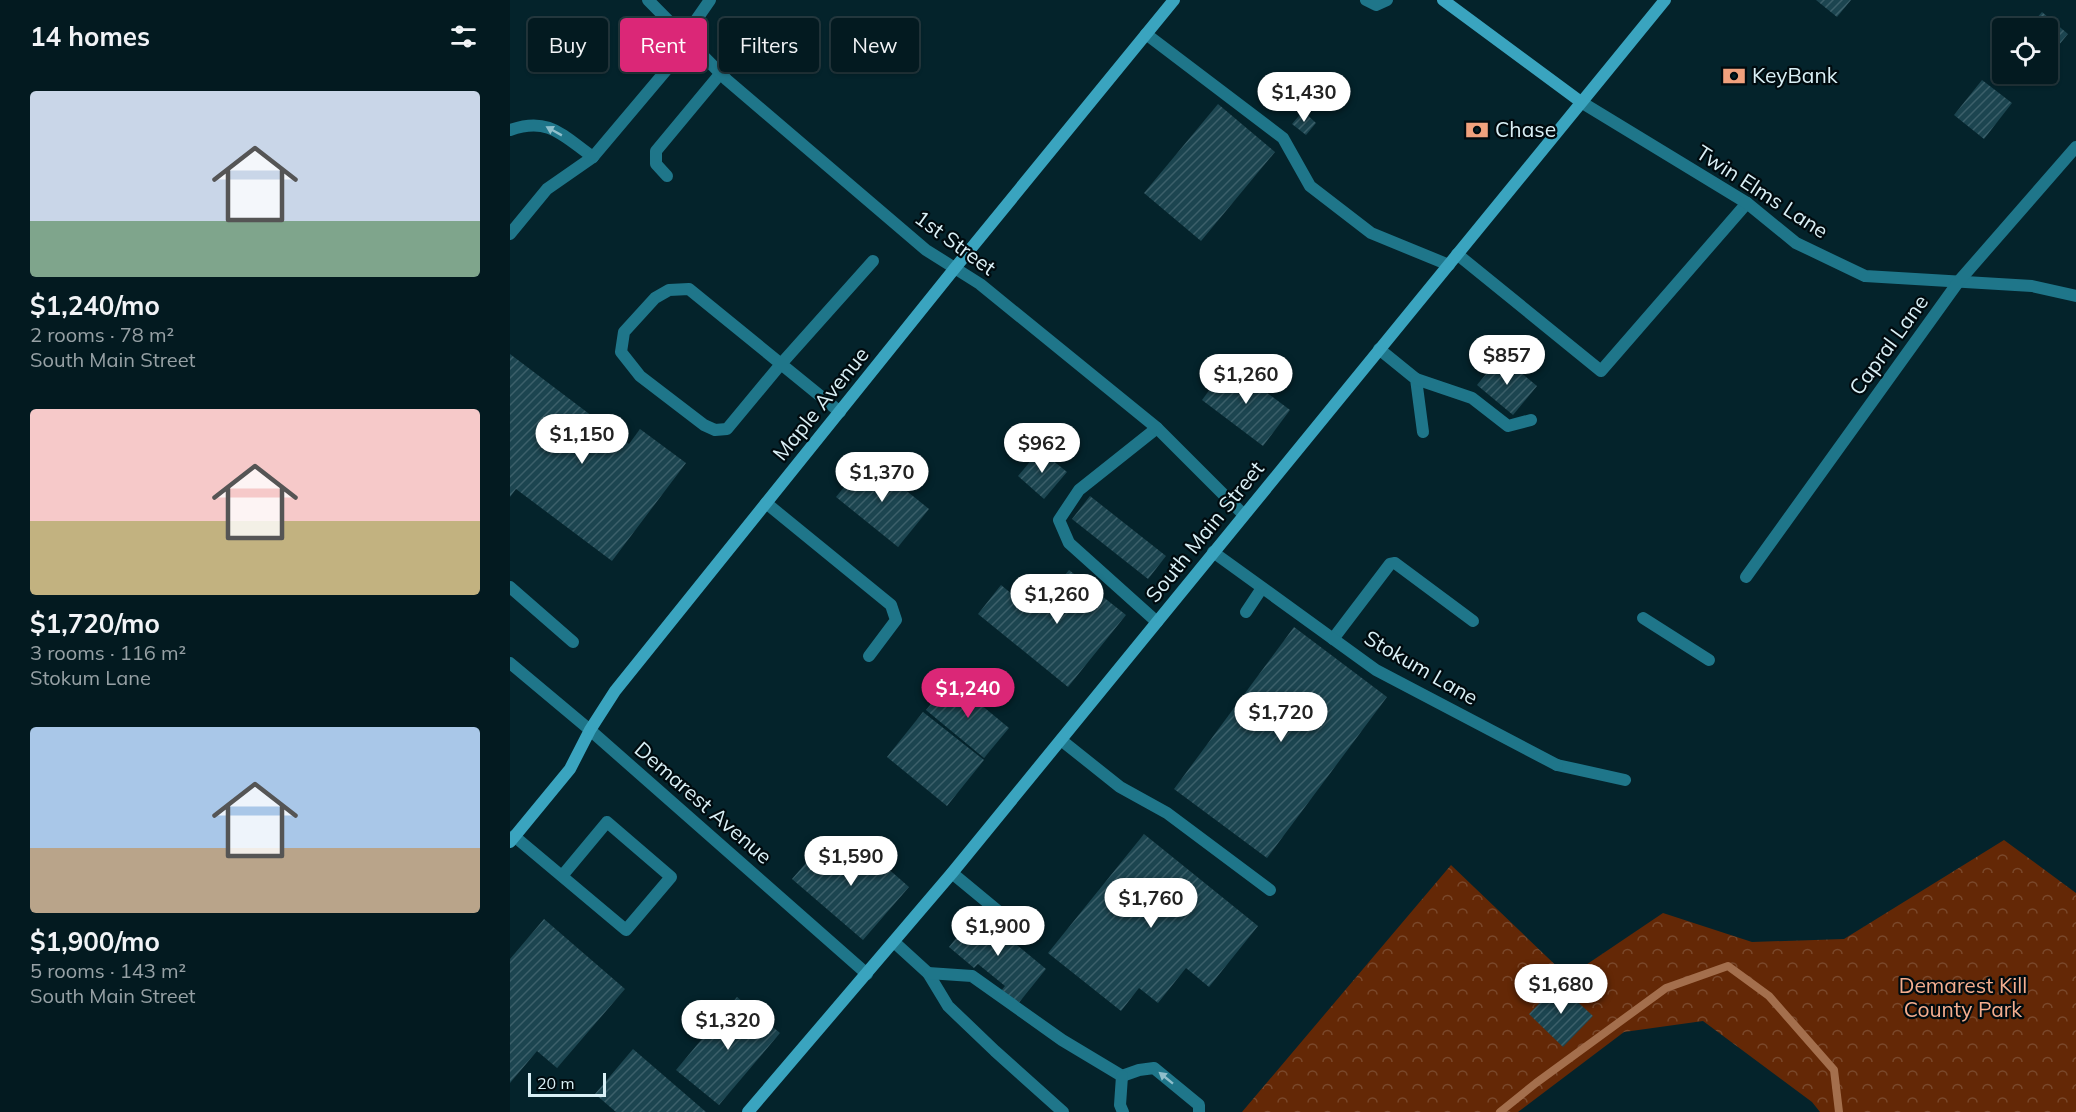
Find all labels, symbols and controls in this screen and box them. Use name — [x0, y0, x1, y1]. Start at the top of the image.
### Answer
chip: Buy — [528, 18, 608, 72]
chip: Rent — [620, 18, 707, 72]
chip: Filters — [719, 18, 819, 72]
chip: New — [831, 18, 919, 72]
map controls — [1992, 18, 2058, 84]
button: locate — [1992, 18, 2058, 84]
text: 14 homes — [30, 20, 150, 53]
icon: filters — [447, 20, 480, 53]
place label: KeyBank — [1752, 62, 1838, 88]
bank icon: KeyBank — [1721, 63, 1747, 89]
pin: $1,430 — [1255, 72, 1353, 123]
text: $1,430 — [1272, 79, 1336, 104]
place label: Chase — [1495, 116, 1556, 142]
bank icon: Chase — [1464, 117, 1490, 143]
one-way arrow — [546, 126, 563, 137]
icon: home — [201, 130, 309, 238]
street label: Twin Elms Lane — [1692, 139, 1833, 243]
street label: 1st Street — [910, 204, 1001, 280]
text: $1,240/mo — [30, 289, 160, 322]
street label: Capral Lane — [1843, 289, 1933, 400]
text: 2 rooms · 78 m² — [30, 322, 174, 347]
pin: $857 — [1471, 335, 1543, 386]
street label: Maple Avenue — [767, 341, 874, 465]
text: $857 — [1483, 342, 1531, 367]
text: South Main Street — [30, 347, 196, 372]
pin: $1,260 — [1197, 354, 1295, 405]
text: $1,260 — [1214, 361, 1278, 386]
pin: $1,150 — [533, 414, 631, 465]
text: $1,150 — [550, 421, 614, 446]
pin: $962 — [1006, 423, 1078, 474]
text: $962 — [1018, 430, 1066, 455]
icon: home — [201, 448, 309, 556]
pin: $1,370 — [833, 452, 931, 503]
street label: South Main Street — [1139, 456, 1269, 607]
text: $1,370 — [850, 459, 914, 484]
pin: $1,260 — [1008, 574, 1106, 625]
text: $1,260 — [1025, 581, 1089, 606]
text: $1,720/mo — [30, 607, 160, 640]
street label: Stokum Lane — [1360, 624, 1483, 710]
text: 3 rooms · 116 m² — [30, 640, 186, 665]
text: Stokum Lane — [30, 665, 151, 690]
pin: $1,240 — [919, 668, 1017, 719]
text: $1,240 — [936, 675, 1000, 700]
pin: $1,720 — [1232, 692, 1330, 743]
text: $1,720 — [1249, 699, 1313, 724]
street label: Demarest Avenue — [630, 736, 778, 869]
icon: home — [201, 766, 309, 874]
pin: $1,590 — [802, 836, 900, 887]
text: $1,590 — [819, 843, 883, 868]
pin: $1,760 — [1102, 878, 1200, 929]
text: $1,760 — [1119, 885, 1183, 910]
pin: $1,900 — [949, 906, 1047, 957]
text: $1,900 — [966, 913, 1030, 938]
text: $1,900/mo — [30, 925, 160, 958]
text: 5 rooms · 143 m² — [30, 958, 186, 983]
pin: $1,680 — [1512, 964, 1610, 1015]
text: $1,680 — [1529, 971, 1593, 996]
park label: Demarest Kill County Park — [1899, 972, 2027, 1022]
text: South Main Street — [30, 983, 196, 1008]
pin: $1,320 — [679, 1000, 777, 1051]
text: $1,320 — [696, 1007, 760, 1032]
scale bar — [528, 1070, 606, 1098]
one-way arrow — [1159, 1072, 1174, 1085]
text: 20 m — [537, 1073, 574, 1093]

